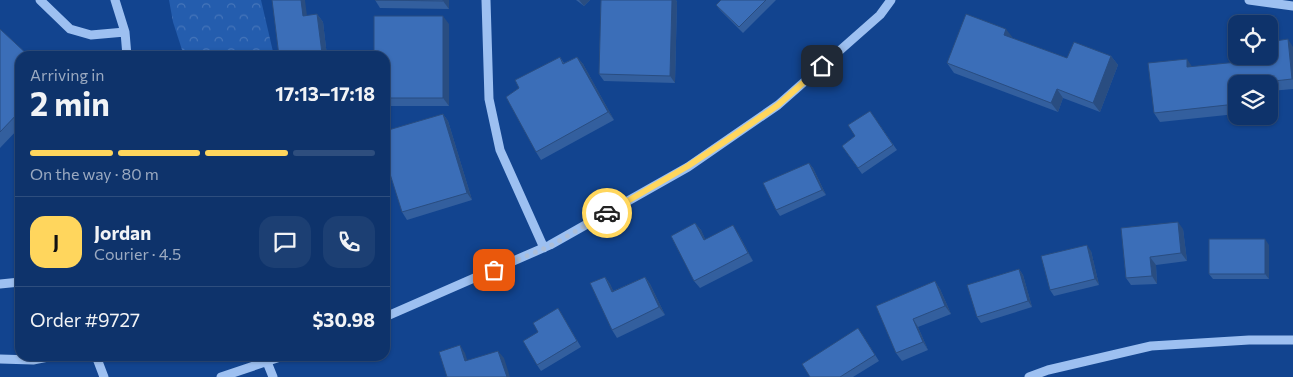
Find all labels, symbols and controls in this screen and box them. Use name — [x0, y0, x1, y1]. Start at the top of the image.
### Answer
map controls — [1228, 15, 1278, 125]
button: locate — [1228, 15, 1278, 65]
pin — [801, 45, 843, 87]
icon: home — [808, 52, 836, 80]
text: Arriving in — [30, 65, 104, 84]
button: layers — [1228, 75, 1278, 125]
text: 17:13–17:18 — [275, 82, 375, 105]
text: 2 min — [30, 83, 110, 123]
text: On the way · 80 m — [30, 164, 159, 183]
courier — [582, 188, 632, 238]
icon: car — [593, 199, 621, 227]
button: chat — [259, 216, 311, 268]
button: phone — [323, 216, 375, 268]
text: Jordan — [94, 221, 151, 244]
text: J — [53, 230, 59, 253]
text: Courier · 4.5 — [94, 244, 181, 263]
pin — [473, 249, 515, 291]
icon: bag — [480, 256, 508, 284]
text: Order #9727 — [30, 308, 140, 331]
text: $30.98 — [312, 308, 375, 331]

